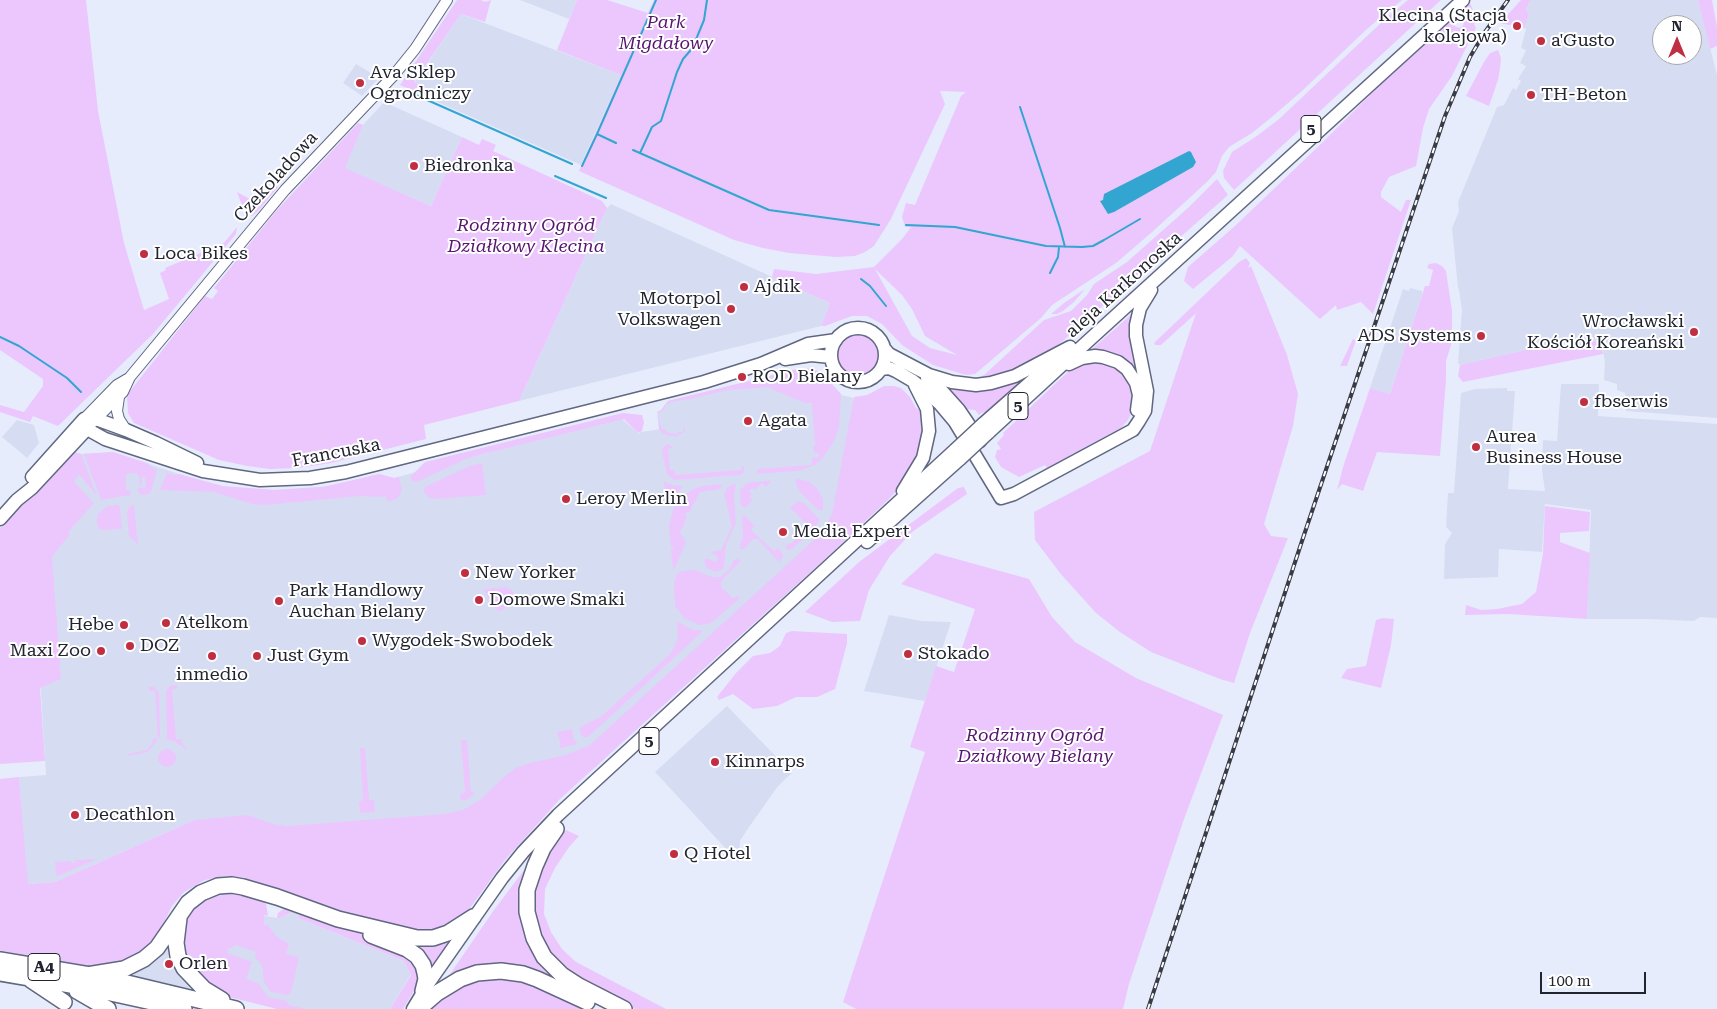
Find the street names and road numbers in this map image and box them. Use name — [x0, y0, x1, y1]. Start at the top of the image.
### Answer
road number: 5 — [1301, 116, 1321, 142]
street label: Czekoladowa — [230, 127, 322, 227]
street label: aleja Karkonoska — [1062, 227, 1186, 343]
road number: 5 — [1008, 392, 1028, 420]
street label: Francuska — [290, 434, 382, 472]
road number: 5 — [639, 728, 659, 754]
road number: A4 — [28, 954, 60, 980]

